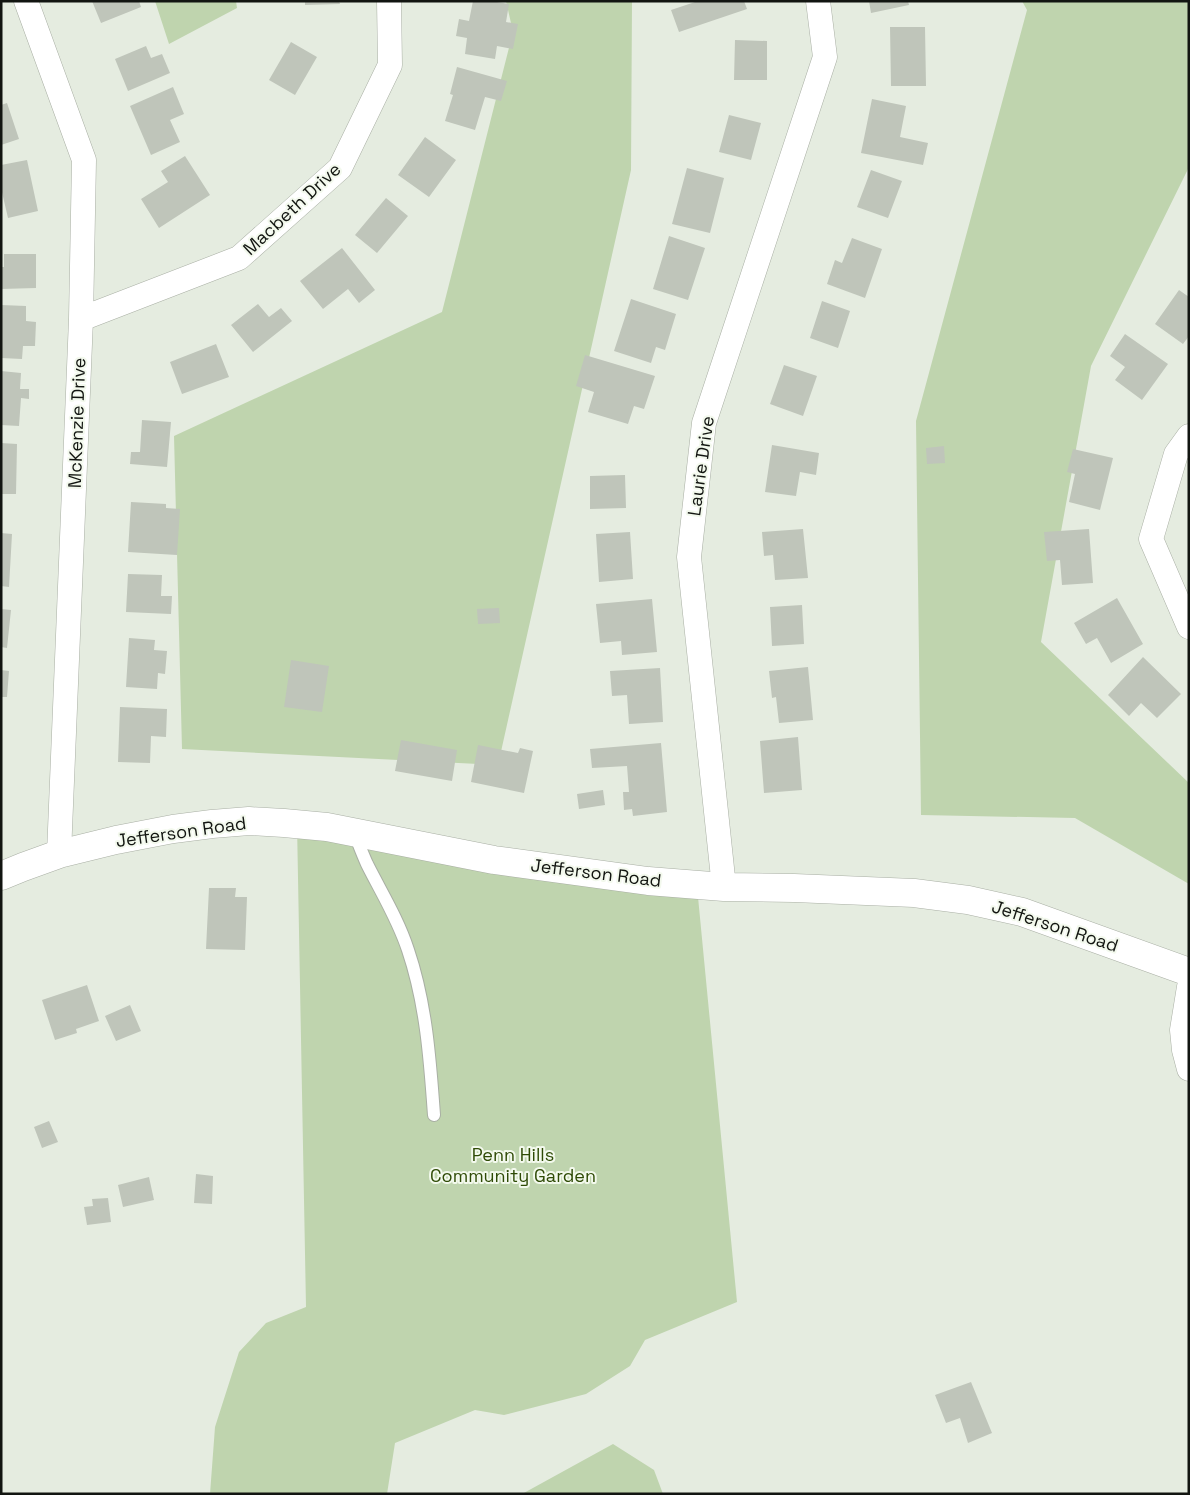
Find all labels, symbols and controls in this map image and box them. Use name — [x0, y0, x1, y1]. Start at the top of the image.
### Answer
street label: Macbeth Drive — [238, 157, 345, 260]
street label: McKenzie Drive — [63, 357, 90, 489]
street label: Laurie Drive — [682, 415, 719, 517]
street label: Jefferson Road — [114, 811, 248, 852]
street label: Jefferson Road — [529, 853, 663, 892]
street label: Jefferson Road — [989, 894, 1121, 957]
park label: Penn Hills Community Garden — [430, 1143, 596, 1187]

